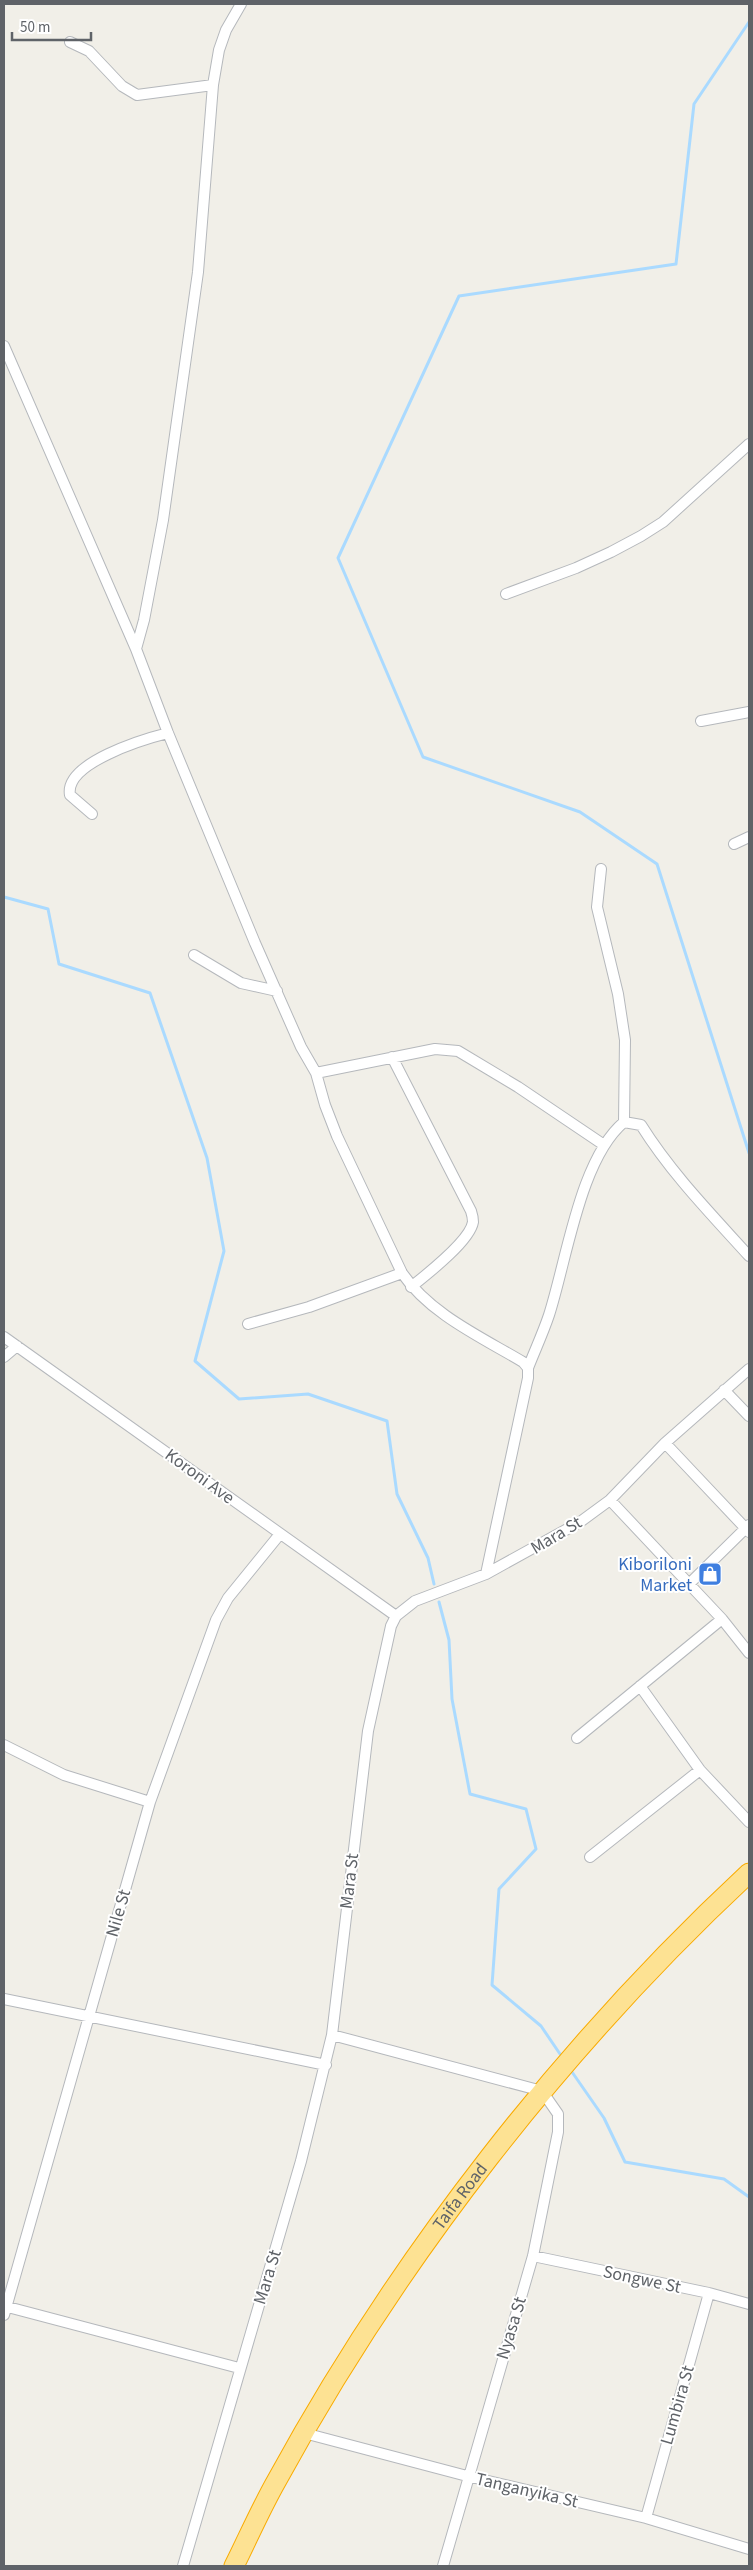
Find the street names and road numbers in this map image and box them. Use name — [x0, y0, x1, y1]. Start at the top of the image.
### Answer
street label: Koroni Ave — [160, 1443, 240, 1510]
street label: Mara St — [526, 1510, 587, 1561]
street label: Mara St — [334, 1852, 365, 1910]
street label: Nile St — [100, 1886, 137, 1940]
street label: Taifa Road — [427, 2158, 494, 2235]
street label: Mara St — [247, 2247, 288, 2308]
street label: Songwe St — [601, 2259, 683, 2300]
street label: Nyasa St — [490, 2294, 533, 2363]
street label: Lumbira St — [654, 2363, 701, 2448]
street label: Tanganyika St — [473, 2467, 581, 2514]

